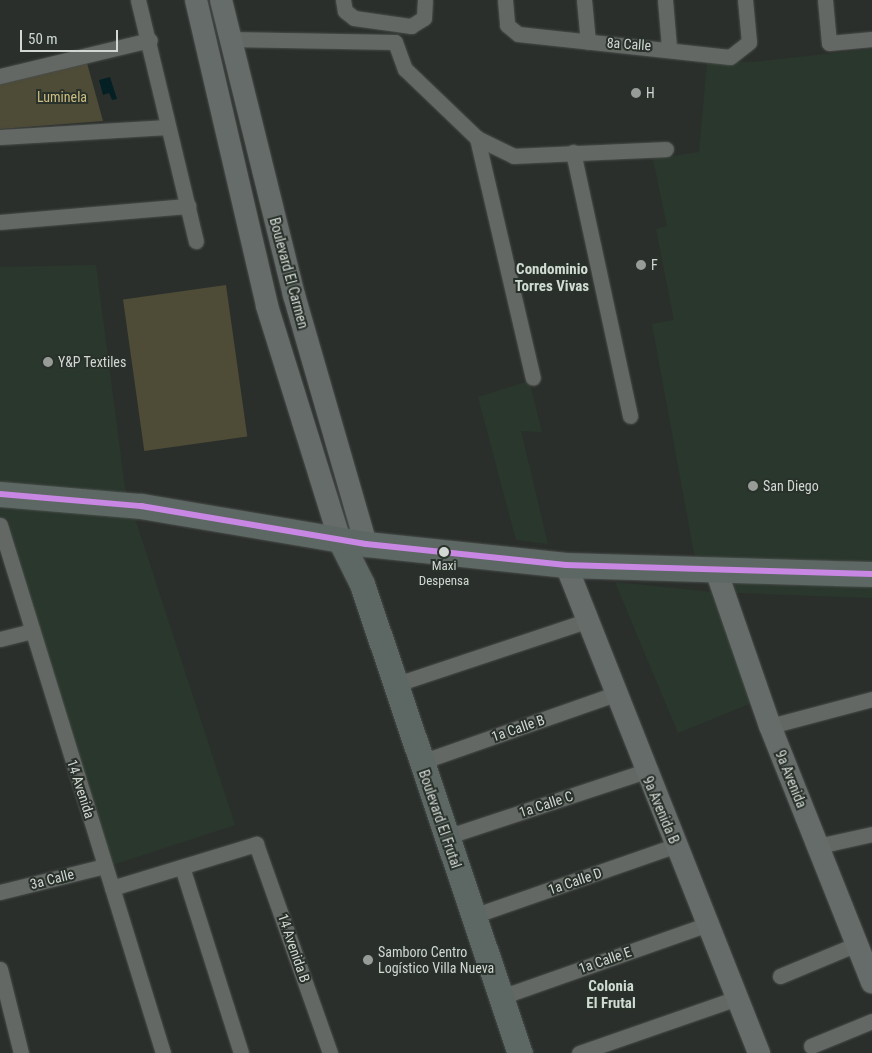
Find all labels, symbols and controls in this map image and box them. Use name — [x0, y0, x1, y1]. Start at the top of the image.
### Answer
scale bar — [22, 20, 120, 52]
text: 50 m — [28, 30, 58, 48]
street label: 8a Calle — [606, 34, 652, 54]
place label: H — [646, 85, 655, 101]
marker: H — [630, 87, 642, 99]
park label: Luminela — [37, 89, 87, 105]
street label: Boulevard El Carmen — [266, 216, 312, 330]
place label: F — [651, 257, 658, 273]
marker: F — [635, 259, 647, 271]
district label: Condominio Torres Vivas — [515, 260, 589, 295]
place label: Y&P Textiles — [58, 354, 127, 370]
marker: Y&P Textiles — [42, 356, 54, 368]
place label: San Diego — [763, 478, 819, 494]
marker: San Diego — [747, 480, 759, 492]
marker: Maxi Despensa — [439, 547, 449, 557]
place label: Maxi Despensa — [419, 559, 469, 590]
street label: 1a Calle B — [489, 711, 547, 745]
street label: 9a Avenida — [772, 748, 810, 810]
street label: 14 Avenida — [64, 757, 98, 821]
street label: Boulevard El Frutal — [415, 768, 465, 870]
street label: 9a Avenida B — [639, 774, 683, 846]
street label: 1a Calle C — [517, 787, 575, 821]
street label: 1a Calle D — [546, 864, 604, 898]
street label: 3a Calle — [28, 865, 76, 893]
street label: 14 Avenida B — [274, 911, 314, 985]
street label: 1a Calle E — [576, 943, 634, 977]
place label: Samboro Centro Logístico Villa Nueva — [378, 944, 494, 976]
marker: Samboro Centro Logístico Villa Nueva — [362, 954, 374, 966]
district label: Colonia El Frutal — [586, 977, 636, 1012]

